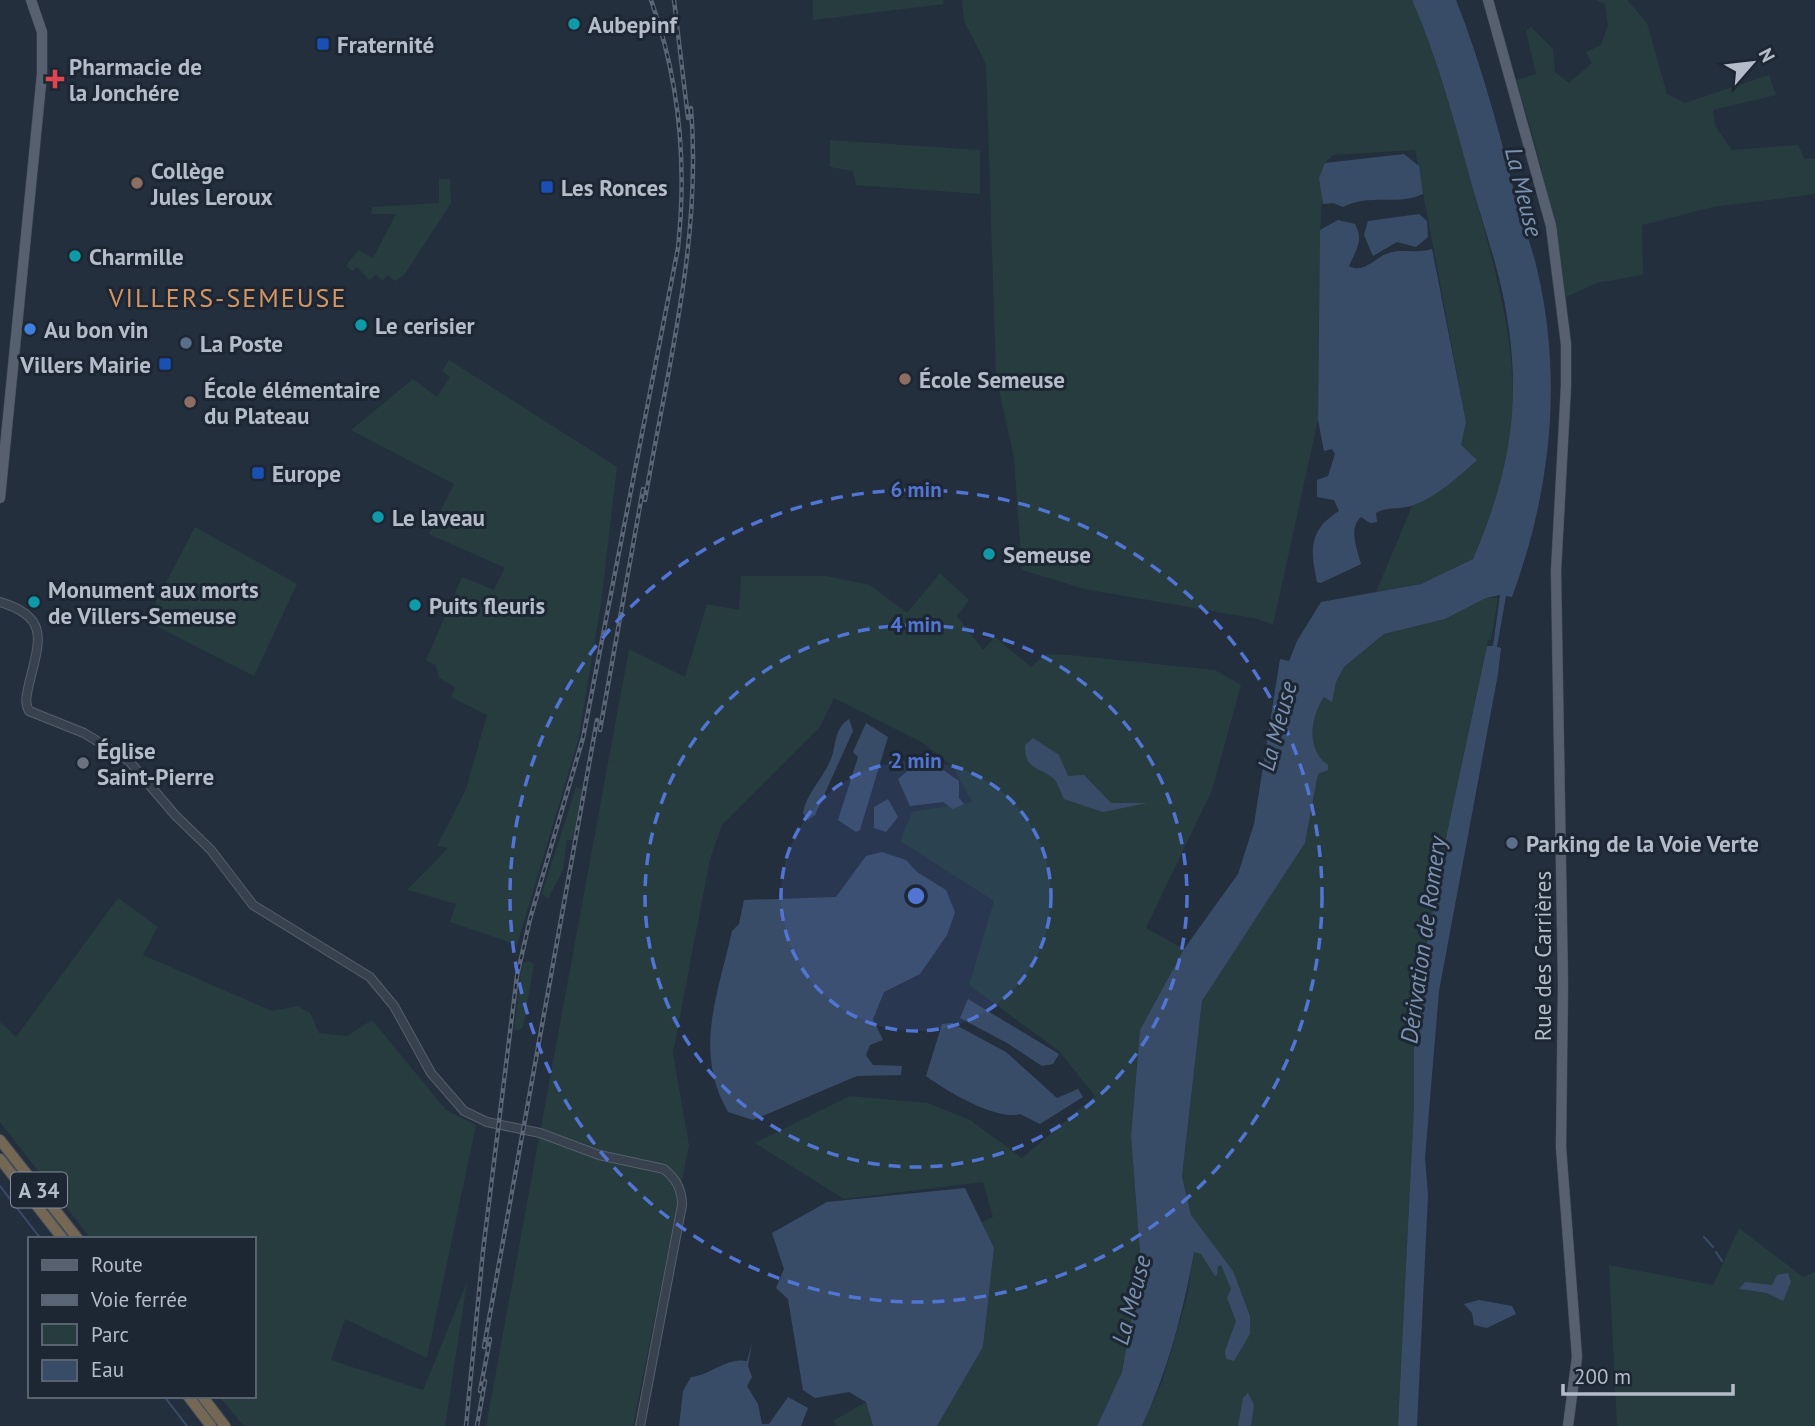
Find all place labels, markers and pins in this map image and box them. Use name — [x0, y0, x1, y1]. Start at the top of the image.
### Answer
place label: Aubepinf — [588, 10, 678, 39]
marker: Aubepinf — [566, 16, 582, 32]
place label: Fraternité — [337, 30, 434, 59]
marker: Fraternité — [315, 36, 331, 52]
place label: Pharmacie de la Jonchére — [69, 52, 202, 107]
marker: Pharmacie de la Jonchére — [47, 71, 63, 87]
place label: Collège Jules Leroux — [150, 156, 273, 211]
place label: Les Ronces — [561, 173, 668, 202]
marker: Collège Jules Leroux — [129, 175, 145, 191]
marker: Les Ronces — [539, 179, 555, 195]
place label: Charmille — [89, 242, 184, 271]
marker: Charmille — [67, 248, 83, 264]
place label: Le cerisier — [375, 311, 476, 340]
place label: Au bon vin — [44, 315, 148, 344]
marker: Le cerisier — [353, 317, 369, 333]
marker: Au bon vin — [22, 321, 38, 337]
place label: La Poste — [200, 329, 283, 358]
marker: La Poste — [178, 335, 194, 351]
place label: Villers Mairie — [19, 350, 151, 379]
marker: Villers Mairie — [157, 356, 173, 372]
place label: École Semeuse — [919, 365, 1065, 394]
marker: École Semeuse — [897, 371, 913, 387]
place label: École élémentaire du Plateau — [204, 375, 380, 430]
marker: École élémentaire du Plateau — [182, 394, 198, 410]
place label: Europe — [272, 459, 341, 488]
marker: Europe — [250, 465, 266, 481]
place label: Le laveau — [392, 503, 485, 532]
marker: Le laveau — [370, 509, 386, 525]
place label: Semeuse — [1003, 540, 1091, 569]
marker: Semeuse — [981, 546, 997, 562]
place label: Monument aux morts de Villers-Semeuse — [48, 575, 259, 630]
place label: Puits fleuris — [429, 591, 546, 620]
marker: Monument aux morts de Villers-Semeuse — [26, 594, 42, 610]
marker: Puits fleuris — [407, 597, 423, 613]
place label: Église Saint-Pierre — [97, 736, 214, 791]
marker: Église Saint-Pierre — [75, 755, 91, 771]
place label: Parking de la Voie Verte — [1526, 829, 1759, 858]
marker: Parking de la Voie Verte — [1504, 835, 1520, 851]
centre of rings — [904, 884, 928, 908]

